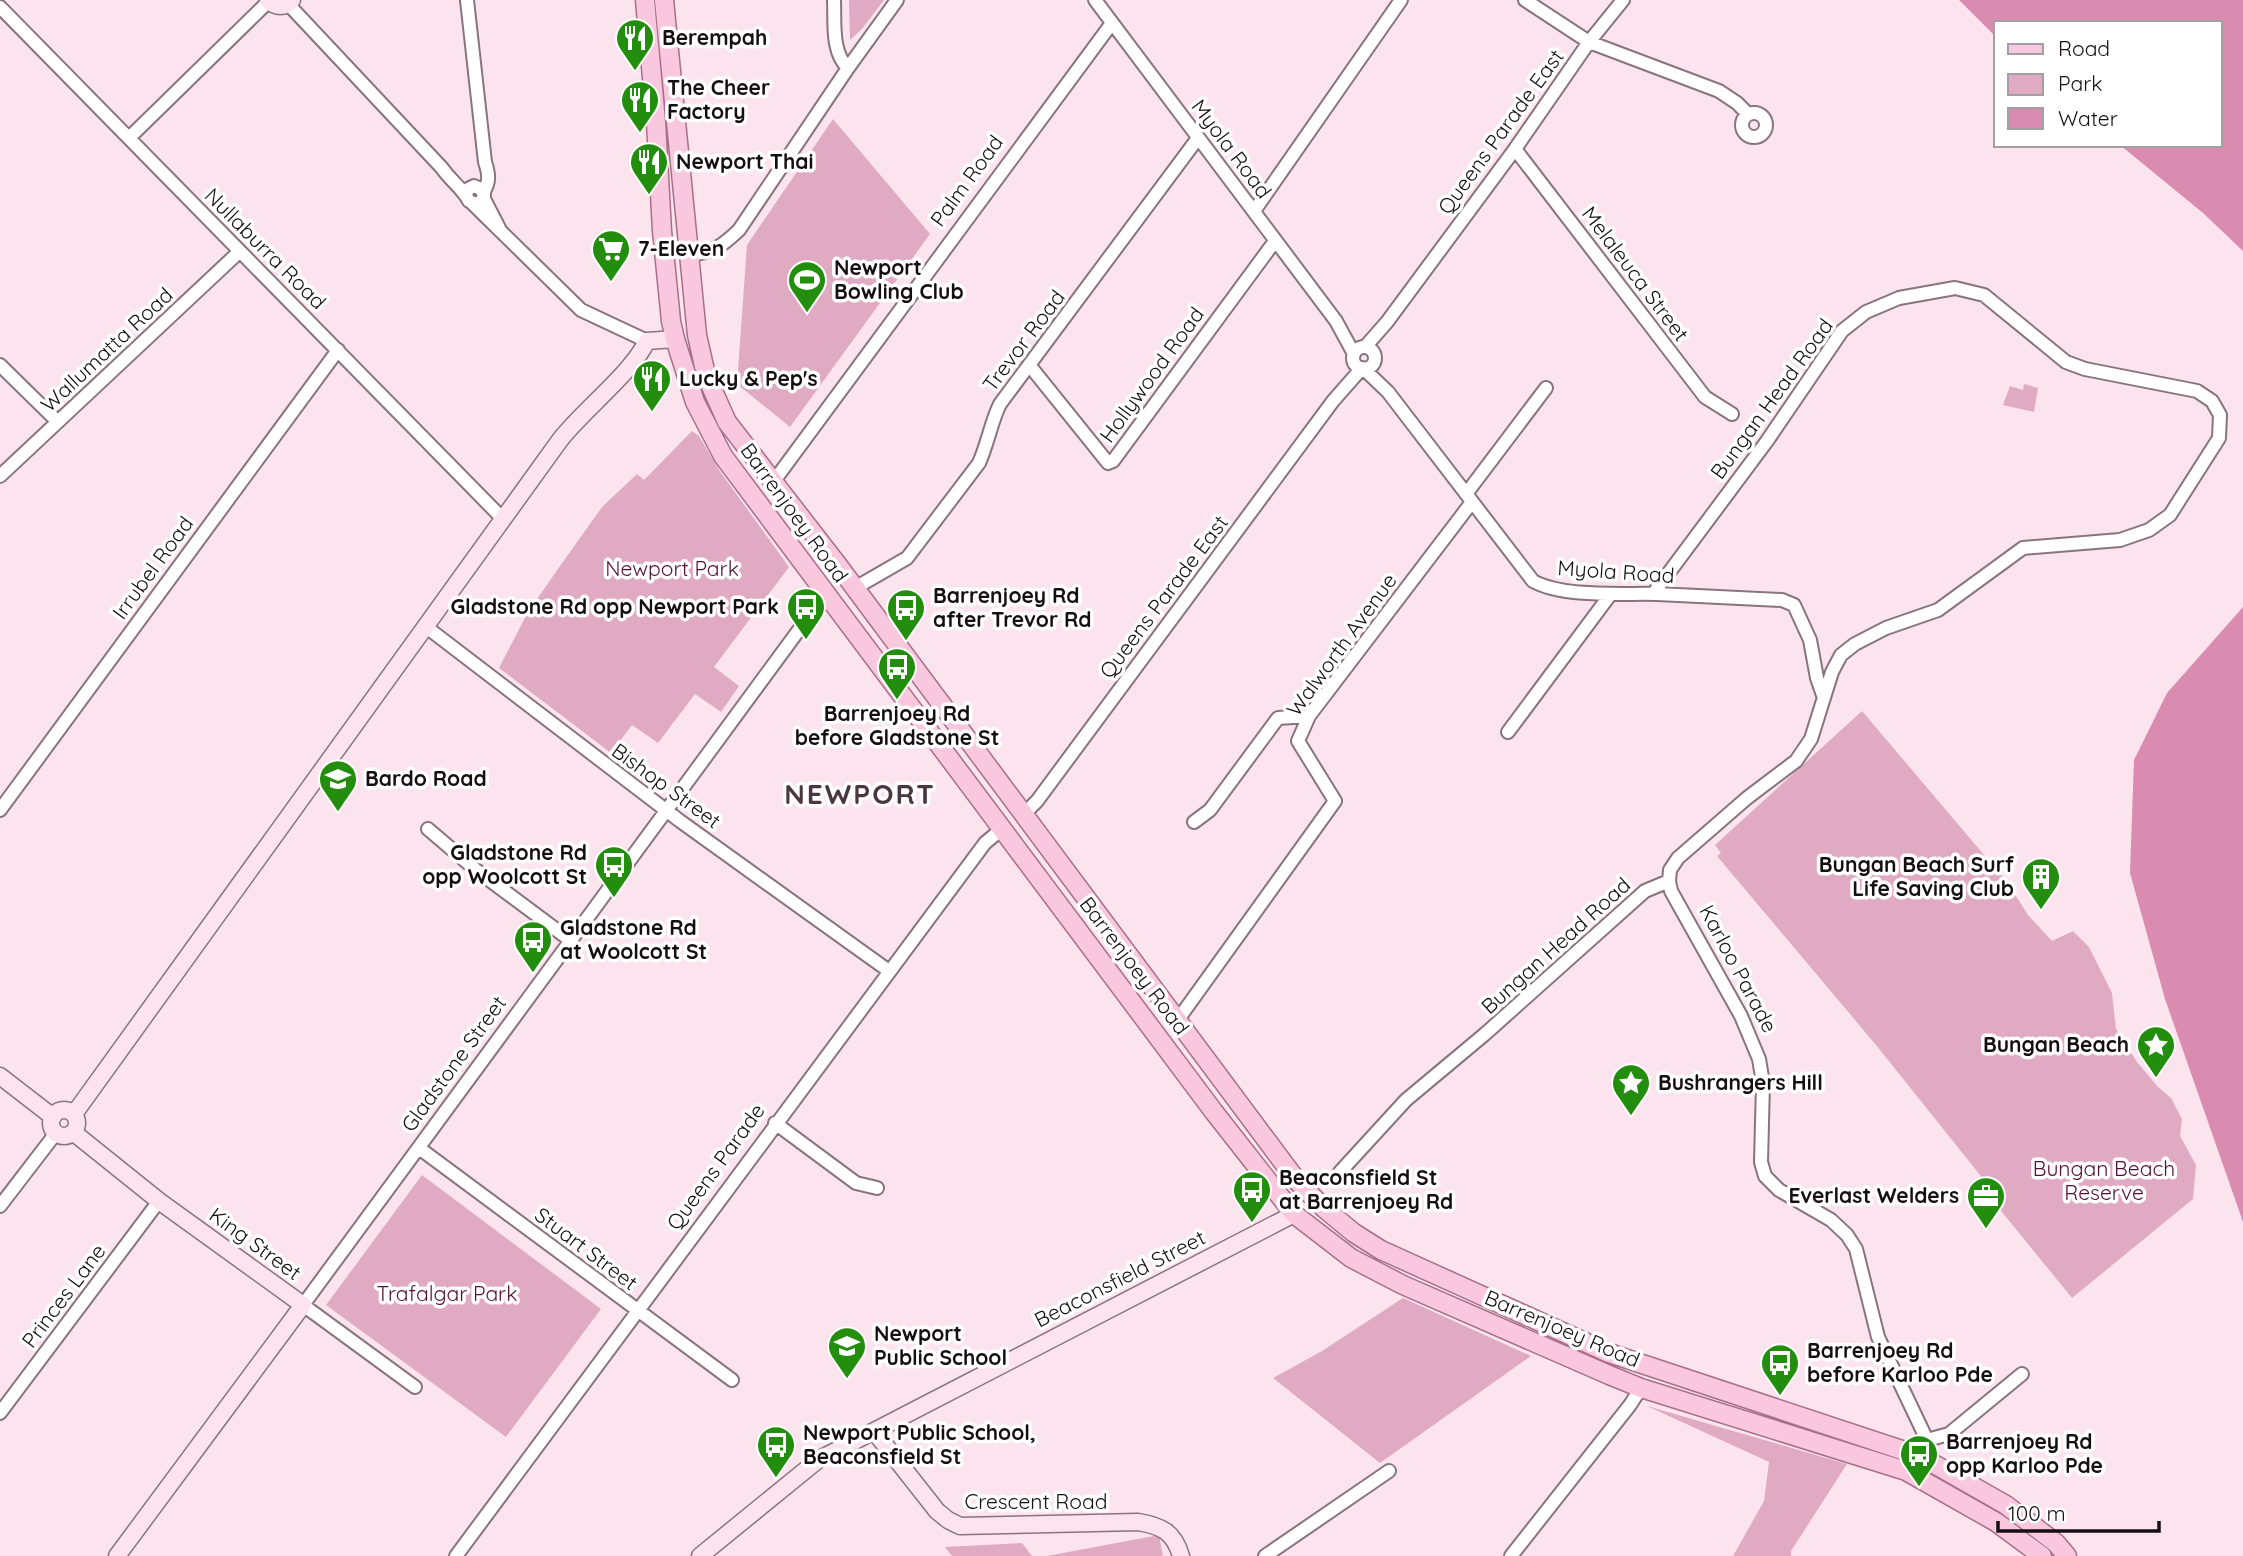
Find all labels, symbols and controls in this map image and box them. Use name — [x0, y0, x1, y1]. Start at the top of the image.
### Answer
restaurant icon: Berempah — [614, 17, 656, 72]
legend — [1994, 21, 2222, 147]
place label: Berempah — [662, 24, 767, 50]
text: Road — [2058, 35, 2110, 61]
street label: Queens Parade East — [1432, 44, 1569, 219]
text: Park — [2058, 70, 2102, 96]
place label: The Cheer Factory — [667, 74, 770, 124]
restaurant icon: The Cheer Factory — [619, 79, 661, 134]
street label: Myola Road — [1186, 94, 1277, 203]
text: Water — [2058, 105, 2118, 131]
street label: Palm Road — [924, 130, 1008, 231]
restaurant icon: Newport Thai — [628, 141, 670, 196]
place label: Newport Thai — [676, 148, 813, 174]
street label: Nullaburra Road — [200, 182, 332, 314]
street label: Melaleuca Street — [1577, 201, 1695, 346]
supermarket icon: 7-Eleven — [590, 228, 632, 283]
place label: 7-Eleven — [638, 235, 724, 261]
place label: Newport Bowling Club — [834, 254, 964, 304]
sports icon: Newport Bowling Club — [786, 259, 828, 314]
street label: Wallumatta Road — [35, 281, 178, 417]
street label: Trevor Road — [977, 284, 1070, 396]
street label: Hollywood Road — [1093, 302, 1209, 447]
street label: Bungan Head Road — [1704, 313, 1838, 484]
restaurant icon: Lucky & Pep's — [631, 358, 673, 413]
place label: Lucky & Pep's — [679, 365, 818, 391]
street label: Barrenjoey Road — [736, 438, 854, 587]
street label: Queens Parade East — [1093, 510, 1233, 683]
street label: Irrubel Road — [106, 511, 198, 624]
street label: Myola Road — [1557, 554, 1675, 588]
park label: Newport Park — [605, 555, 739, 581]
street label: Walworth Avenue — [1281, 568, 1402, 721]
place label: Barrenjoey Rd after Trevor Rd — [933, 582, 1091, 632]
bus stop icon: Gladstone Rd opp Newport Park — [785, 586, 827, 641]
bus stop icon: Barrenjoey Rd after Trevor Rd — [885, 587, 927, 642]
place label: Gladstone Rd opp Newport Park — [450, 593, 779, 619]
bus stop icon: Barrenjoey Rd before Gladstone St — [876, 646, 918, 701]
place label: Barrenjoey Rd before Gladstone St — [795, 700, 999, 750]
street label: Bishop Street — [607, 737, 726, 833]
school or university icon: Bardo Road — [317, 758, 359, 813]
place label: Bardo Road — [365, 765, 487, 791]
district label: NEWPORT — [784, 776, 936, 811]
place label: Gladstone Rd opp Woolcott St — [422, 839, 587, 889]
bus stop icon: Gladstone Rd opp Woolcott St — [593, 844, 635, 899]
place label: Bungan Beach Surf Life Saving Club — [1819, 851, 2015, 901]
building icon: Bungan Beach Surf Life Saving Club — [2020, 856, 2062, 911]
street label: Bungan Head Road — [1475, 871, 1635, 1019]
street label: Barrenjoey Road — [1074, 891, 1195, 1040]
street label: Karloo Parade — [1694, 900, 1783, 1037]
place label: Gladstone Rd at Woolcott St — [560, 914, 707, 964]
bus stop icon: Gladstone Rd at Woolcott St — [512, 919, 554, 974]
street label: Gladstone Street — [395, 990, 511, 1136]
place icon: Bungan Beach — [2135, 1024, 2177, 1079]
place label: Bungan Beach — [1983, 1031, 2129, 1057]
place icon: Bushrangers Hill — [1610, 1062, 1652, 1117]
place label: Bushrangers Hill — [1658, 1069, 1823, 1095]
street label: Queens Parade — [661, 1098, 770, 1235]
park label: Bungan Beach Reserve — [2033, 1155, 2175, 1205]
place label: Beaconsfield St at Barrenjoey Rd — [1279, 1164, 1453, 1214]
bus stop icon: Beaconsfield St at Barrenjoey Rd — [1231, 1169, 1273, 1224]
office icon: Everlast Welders — [1965, 1175, 2007, 1230]
place label: Everlast Welders — [1789, 1182, 1959, 1208]
street label: King Street — [205, 1201, 307, 1285]
street label: Stuart Street — [530, 1201, 643, 1295]
street label: Beaconsfield Street — [1030, 1224, 1209, 1332]
street label: Princes Lane — [16, 1238, 111, 1353]
park label: Trafalgar Park — [377, 1280, 517, 1306]
street label: Barrenjoey Road — [1481, 1284, 1644, 1372]
place label: Newport Public School — [874, 1320, 1007, 1370]
school or university icon: Newport Public School — [826, 1325, 868, 1380]
place label: Barrenjoey Rd before Karloo Pde — [1807, 1337, 1993, 1387]
bus stop icon: Barrenjoey Rd before Karloo Pde — [1759, 1342, 1801, 1397]
place label: Newport Public School, Beaconsfield St — [803, 1419, 1036, 1469]
bus stop icon: Newport Public School, Beaconsfield St — [755, 1424, 797, 1479]
place label: Barrenjoey Rd opp Karloo Pde — [1946, 1428, 2103, 1478]
bus stop icon: Barrenjoey Rd opp Karloo Pde — [1898, 1433, 1940, 1488]
street label: Crescent Road — [965, 1488, 1107, 1514]
scale bar — [1998, 1490, 2159, 1534]
text: 100 m — [2008, 1500, 2066, 1526]

